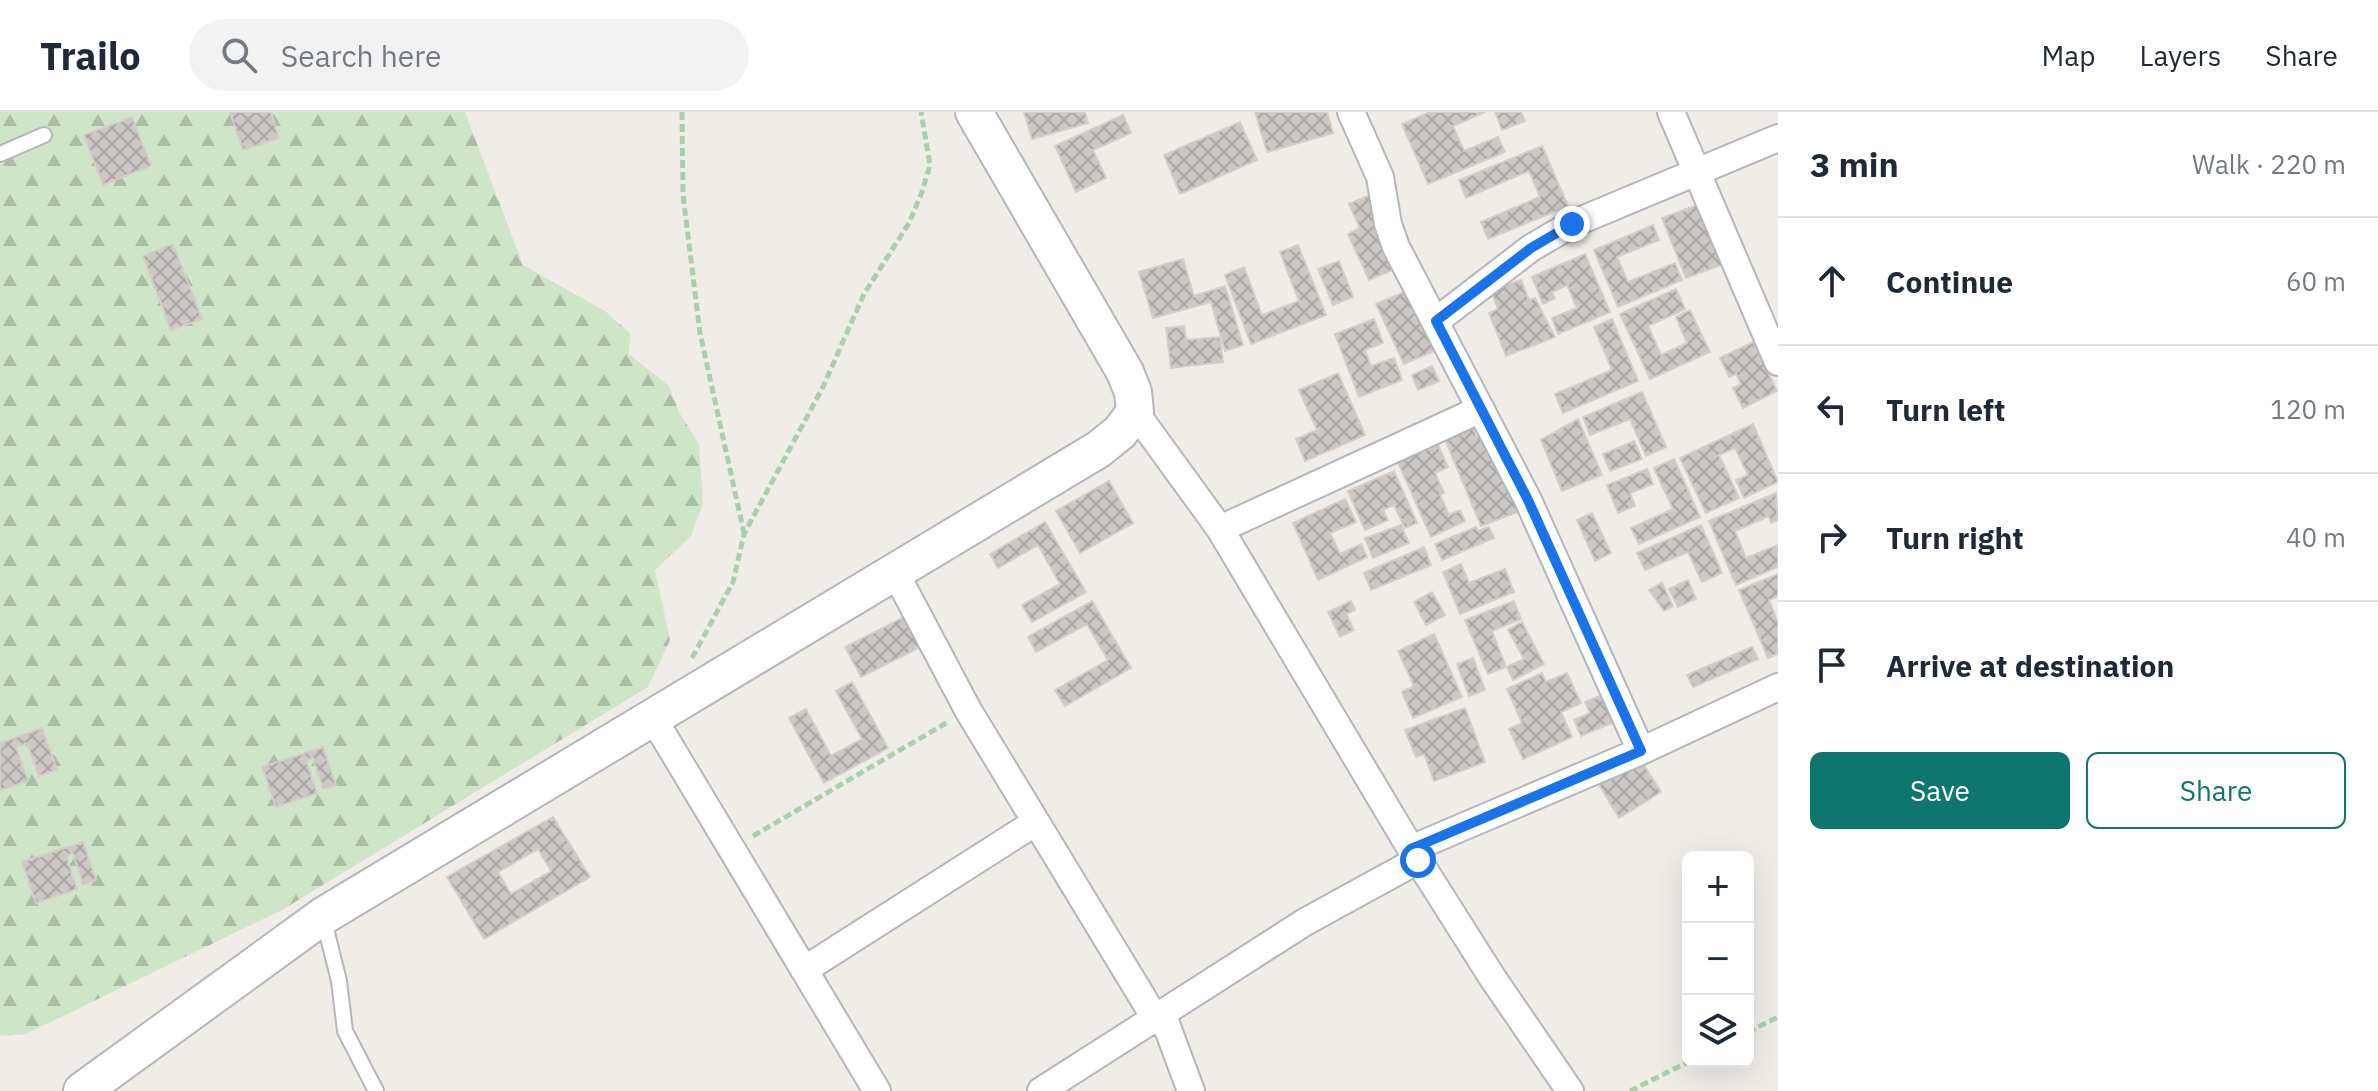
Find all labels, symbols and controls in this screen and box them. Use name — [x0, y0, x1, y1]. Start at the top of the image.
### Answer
search box — [189, 19, 749, 91]
text: Trailo — [40, 31, 141, 80]
icon: search — [217, 33, 261, 77]
text: Search here — [281, 36, 442, 75]
text: Map — [2041, 37, 2095, 74]
text: Layers — [2139, 37, 2221, 74]
text: Share — [2265, 37, 2338, 74]
text: 3 min — [1810, 142, 1899, 186]
text: Walk · 220 m — [2192, 147, 2346, 181]
route end — [1554, 206, 1590, 242]
icon: ahead — [1810, 259, 1854, 303]
text: Continue — [1886, 262, 2013, 301]
text: 60 m — [2286, 264, 2346, 298]
icon: left — [1810, 387, 1854, 431]
text: Turn left — [1886, 390, 2005, 429]
text: 120 m — [2270, 392, 2346, 426]
icon: right — [1810, 515, 1854, 559]
text: Turn right — [1886, 518, 2024, 557]
text: 40 m — [2286, 520, 2346, 554]
icon: arrive — [1810, 643, 1854, 687]
text: Arrive at destination — [1886, 646, 2174, 685]
button: Save — [1810, 752, 2070, 829]
button: Share — [2086, 752, 2346, 829]
route start — [1400, 842, 1436, 878]
map controls — [1682, 851, 1754, 1067]
button: + — [1682, 851, 1754, 923]
button: − — [1682, 923, 1754, 995]
button: layers — [1682, 995, 1754, 1067]

